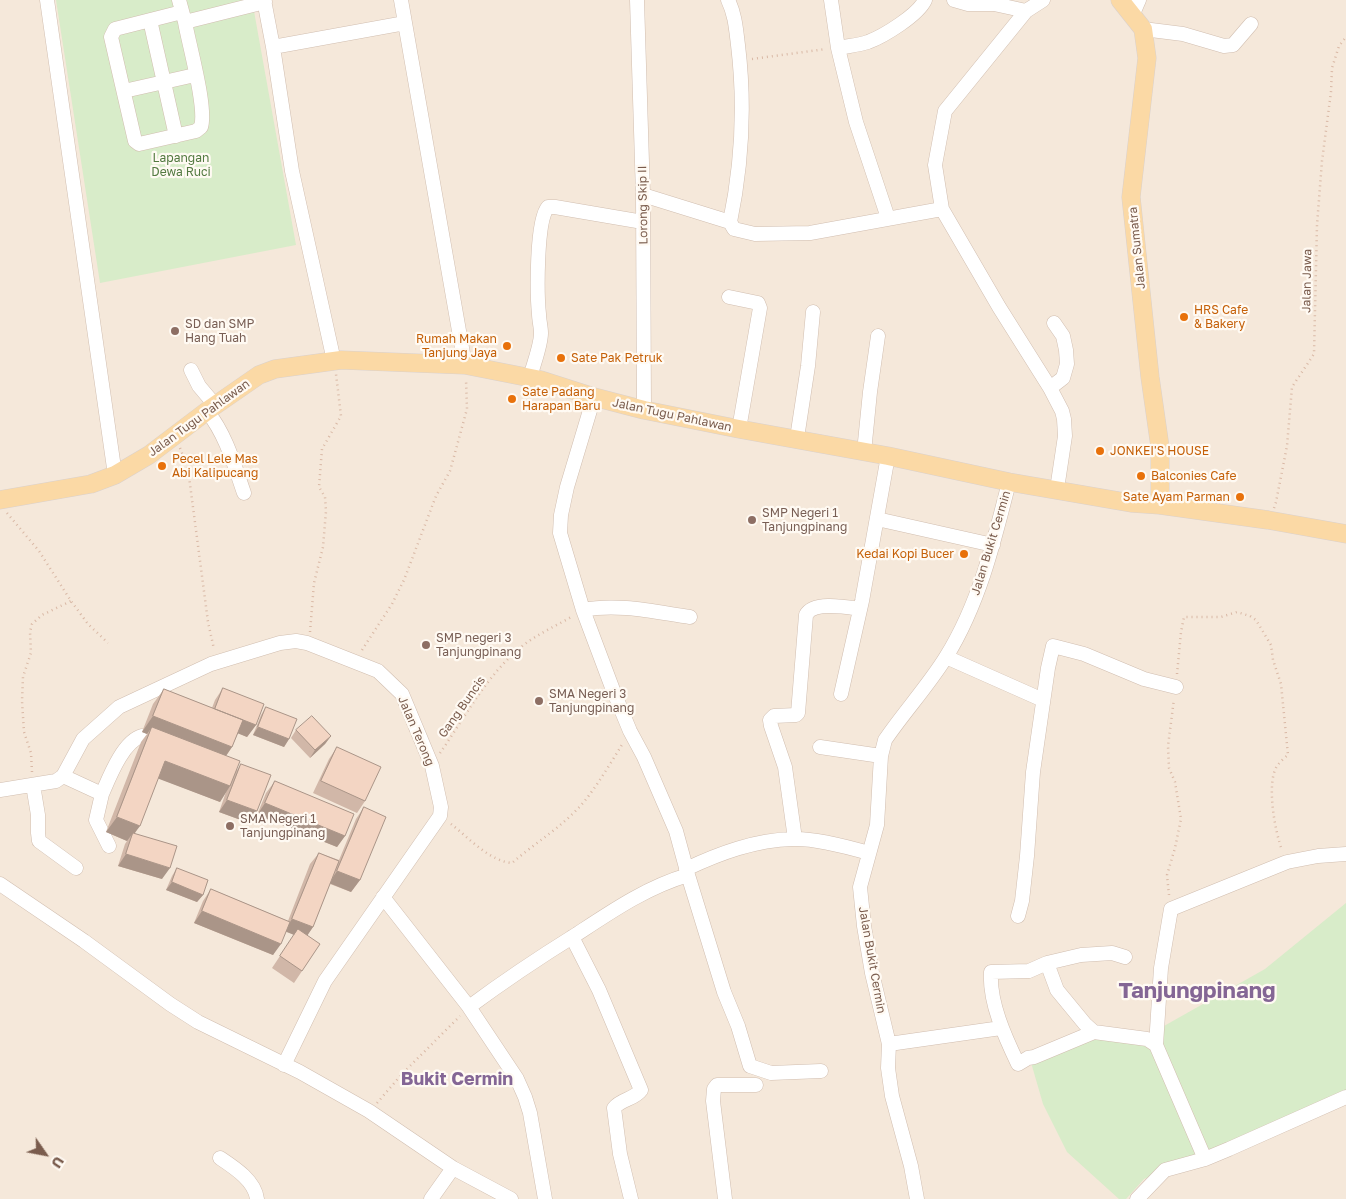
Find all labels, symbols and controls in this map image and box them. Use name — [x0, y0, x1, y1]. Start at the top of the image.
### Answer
park label: Lapangan Dewa Ruci — [151, 151, 211, 179]
street label: Lorong Skip II — [635, 165, 651, 245]
street label: Jalan Sumatra — [1126, 206, 1148, 290]
street label: Jalan Jawa — [1299, 249, 1315, 313]
place label: HRS Cafe & Bakery — [1194, 303, 1248, 331]
marker: HRS Cafe & Bakery — [1178, 311, 1190, 323]
place label: SD dan SMP Hang Tuah — [185, 317, 254, 345]
marker: SD dan SMP Hang Tuah — [169, 325, 181, 337]
place label: Rumah Makan Tanjung Jaya — [416, 332, 497, 360]
marker: Rumah Makan Tanjung Jaya — [501, 340, 513, 352]
place label: Sate Pak Petruk — [571, 351, 663, 365]
marker: Sate Pak Petruk — [555, 352, 567, 364]
street label: Jalan Tugu Pahlawan — [146, 376, 252, 460]
place label: Sate Padang Harapan Baru — [522, 385, 601, 413]
marker: Sate Padang Harapan Baru — [506, 393, 518, 405]
street label: Jalan Tugu Pahlawan — [611, 395, 733, 435]
place label: JONKEI'S HOUSE — [1110, 444, 1209, 458]
marker: JONKEI'S HOUSE — [1094, 445, 1106, 457]
place label: Pecel Lele Mas Abi Kalipucang — [172, 452, 258, 480]
marker: Pecel Lele Mas Abi Kalipucang — [156, 460, 168, 472]
place label: Balconies Cafe — [1151, 469, 1236, 483]
marker: Balconies Cafe — [1135, 470, 1147, 482]
street label: Jalan Bukit Cermin — [968, 489, 1014, 597]
place label: Sate Ayam Parman — [1123, 490, 1230, 504]
marker: Sate Ayam Parman — [1234, 491, 1246, 503]
place label: SMP Negeri 1 Tanjungpinang — [762, 506, 847, 534]
marker: SMP Negeri 1 Tanjungpinang — [746, 514, 758, 526]
place label: Kedai Kopi Bucer — [856, 547, 954, 561]
marker: Kedai Kopi Bucer — [958, 548, 970, 560]
place label: SMP negeri 3 Tanjungpinang — [436, 631, 521, 659]
marker: SMP negeri 3 Tanjungpinang — [420, 639, 432, 651]
street label: Gang Buncis — [436, 673, 488, 741]
place label: SMA Negeri 3 Tanjungpinang — [549, 687, 634, 715]
street label: Jalan Terong — [395, 694, 437, 768]
marker: SMA Negeri 3 Tanjungpinang — [533, 695, 545, 707]
place label: SMA Negeri 1 Tanjungpinang — [240, 812, 325, 840]
marker: SMA Negeri 1 Tanjungpinang — [224, 820, 236, 832]
street label: Jalan Bukit Cermin — [855, 905, 889, 1015]
district label: Tanjungpinang — [1118, 978, 1276, 1004]
district label: Bukit Cermin — [401, 1068, 513, 1090]
north arrow — [20, 1129, 70, 1179]
text: U — [48, 1154, 68, 1171]

